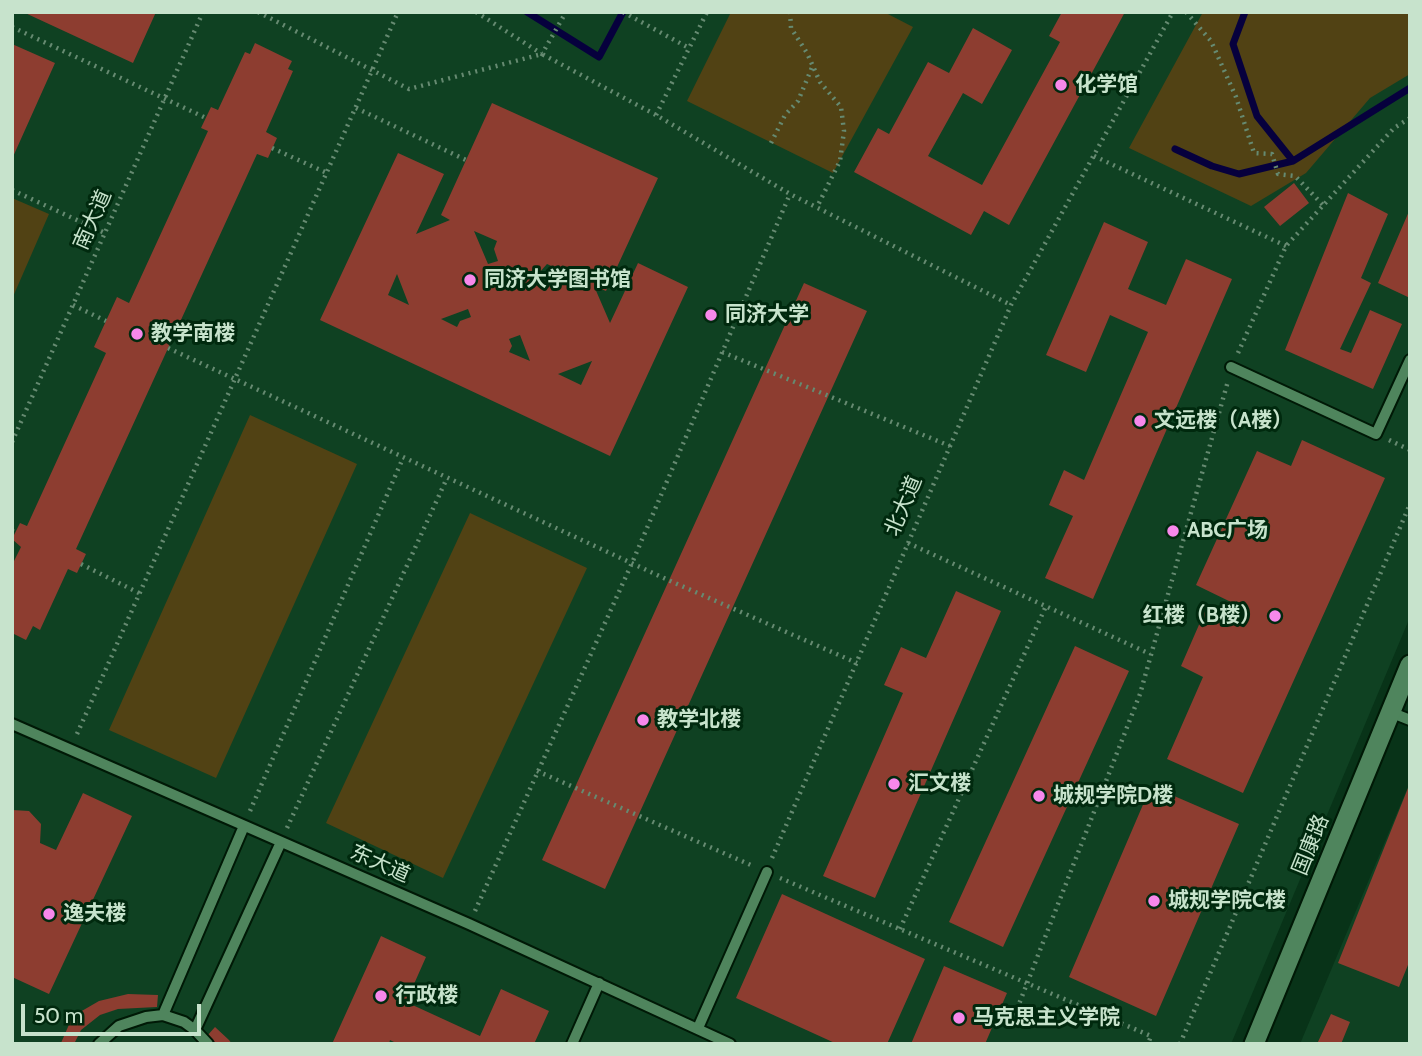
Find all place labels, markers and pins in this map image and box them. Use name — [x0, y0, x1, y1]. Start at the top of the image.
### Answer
place label: 化学馆 — [1075, 72, 1138, 98]
marker: 化学馆 — [1053, 77, 1069, 93]
place label: 同济大学图书馆 — [484, 267, 631, 293]
marker: 同济大学图书馆 — [462, 272, 478, 288]
place label: 同济大学 — [725, 302, 809, 328]
marker: 同济大学 — [703, 307, 719, 323]
place label: 教学南楼 — [151, 321, 235, 347]
marker: 教学南楼 — [129, 326, 145, 342]
place label: 文远楼（A楼） — [1154, 408, 1293, 434]
marker: 文远楼（A楼） — [1132, 413, 1148, 429]
place label: ABC广场 — [1187, 518, 1268, 544]
marker: ABC广场 — [1165, 523, 1181, 539]
place label: 红楼（B楼） — [1143, 603, 1261, 629]
marker: 红楼（B楼） — [1267, 608, 1283, 624]
place label: 教学北楼 — [657, 707, 741, 733]
marker: 教学北楼 — [635, 712, 651, 728]
place label: 汇文楼 — [908, 771, 971, 797]
marker: 汇文楼 — [886, 776, 902, 792]
place label: 城规学院D楼 — [1053, 783, 1173, 809]
marker: 城规学院D楼 — [1031, 788, 1047, 804]
place label: 城规学院C楼 — [1168, 888, 1286, 914]
marker: 城规学院C楼 — [1146, 893, 1162, 909]
place label: 逸夫楼 — [63, 901, 126, 927]
marker: 逸夫楼 — [41, 906, 57, 922]
place label: 行政楼 — [395, 983, 458, 1009]
marker: 行政楼 — [373, 988, 389, 1004]
place label: 马克思主义学院 — [973, 1005, 1120, 1031]
marker: 马克思主义学院 — [951, 1010, 967, 1026]

